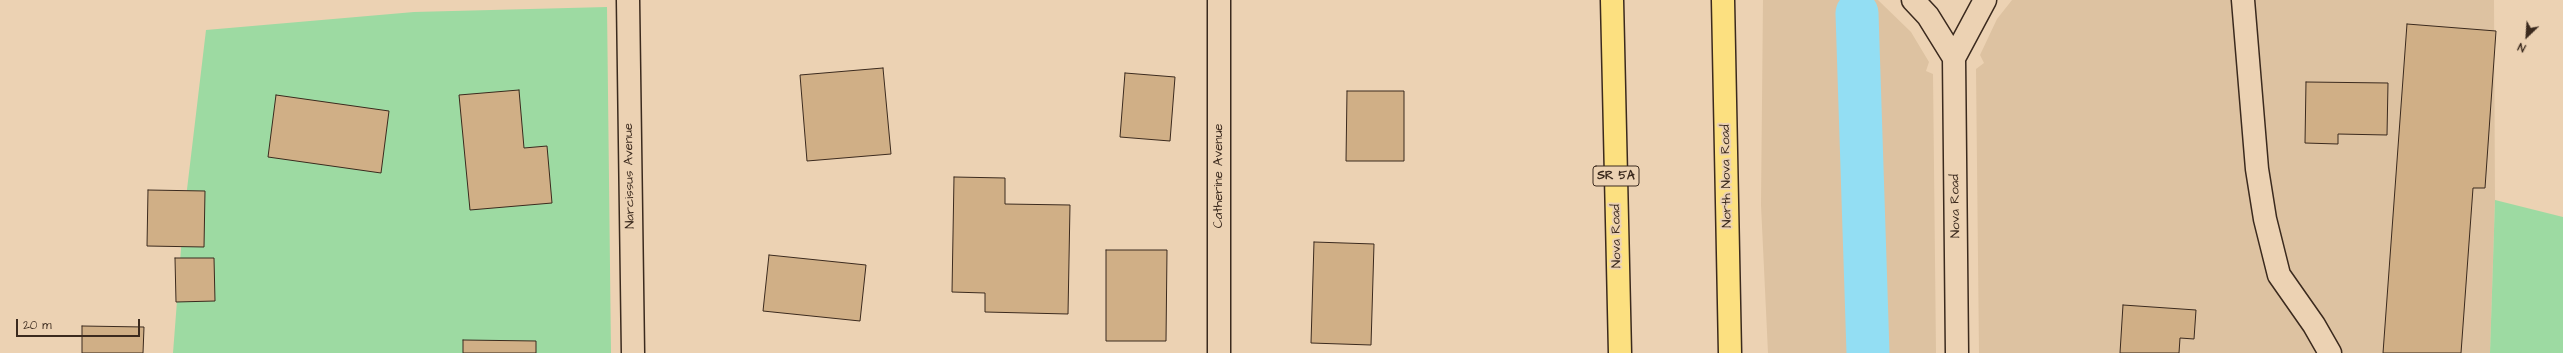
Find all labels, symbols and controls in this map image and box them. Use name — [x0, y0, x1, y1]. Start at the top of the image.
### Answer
north arrow — [2507, 16, 2547, 56]
text: N — [2515, 39, 2528, 56]
street label: Narcissus Avenue — [621, 123, 639, 229]
street label: Catherine Avenue — [1211, 124, 1227, 228]
street label: North Nova Road — [1718, 124, 1736, 228]
road number: SR 5A — [1593, 166, 1639, 186]
street label: Nova Road — [1948, 174, 1964, 238]
street label: Nova Road — [1609, 204, 1625, 268]
scale bar — [18, 311, 142, 337]
text: 20 m — [23, 317, 52, 334]

